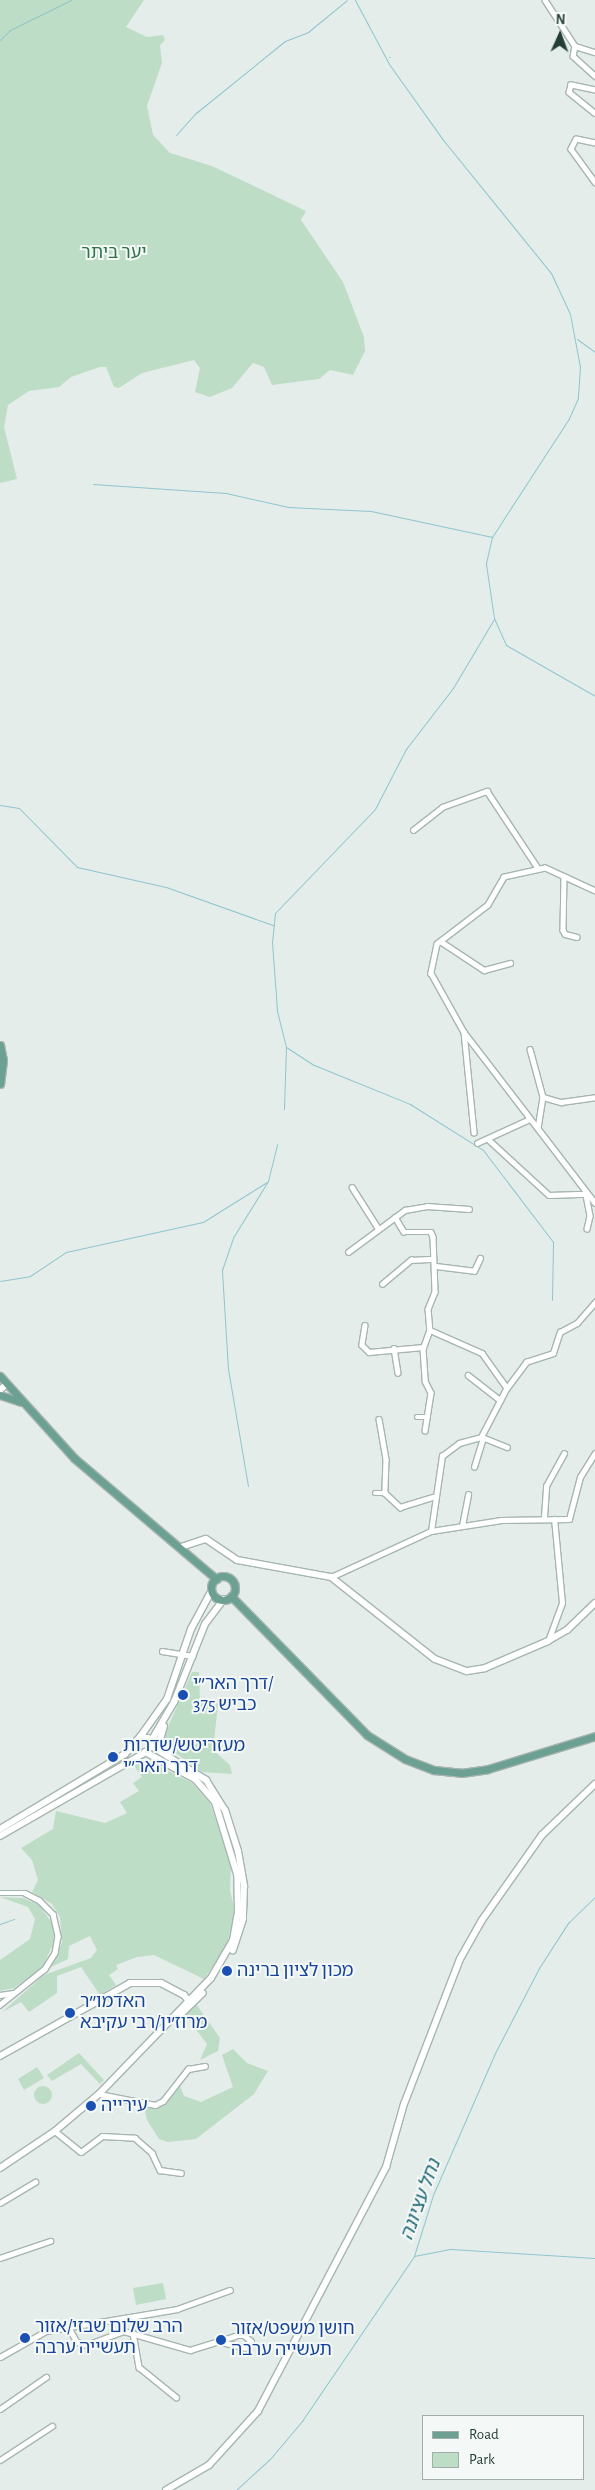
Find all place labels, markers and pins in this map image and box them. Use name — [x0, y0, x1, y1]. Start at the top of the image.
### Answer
place label: דרך האר״י/ כביש 375 — [193, 1674, 273, 1716]
marker: דרך האר״י/ כביש 375 — [177, 1689, 189, 1701]
place label: מעזריטש/שדרות דרך האר״י — [123, 1736, 245, 1778]
marker: מעזריטש/שדרות דרך האר״י — [107, 1751, 119, 1763]
place label: מכון לציון ברינה — [237, 1960, 353, 1982]
marker: מכון לציון ברינה — [221, 1965, 233, 1977]
place label: האדמו״ר מרוז׳ין/רבי עקיבא — [80, 1992, 207, 2035]
marker: האדמו״ר מרוז׳ין/רבי עקיבא — [64, 2007, 76, 2019]
place label: עירייה — [101, 2095, 148, 2117]
marker: עירייה — [85, 2100, 97, 2112]
place label: הרב שלום שבזי/אזור תעשייה ערבה — [35, 2317, 183, 2360]
place label: חושן משפט/אזור תעשייה ערבה — [231, 2319, 355, 2362]
marker: הרב שלום שבזי/אזור תעשייה ערבה — [19, 2332, 31, 2344]
marker: חושן משפט/אזור תעשייה ערבה — [215, 2334, 227, 2346]

